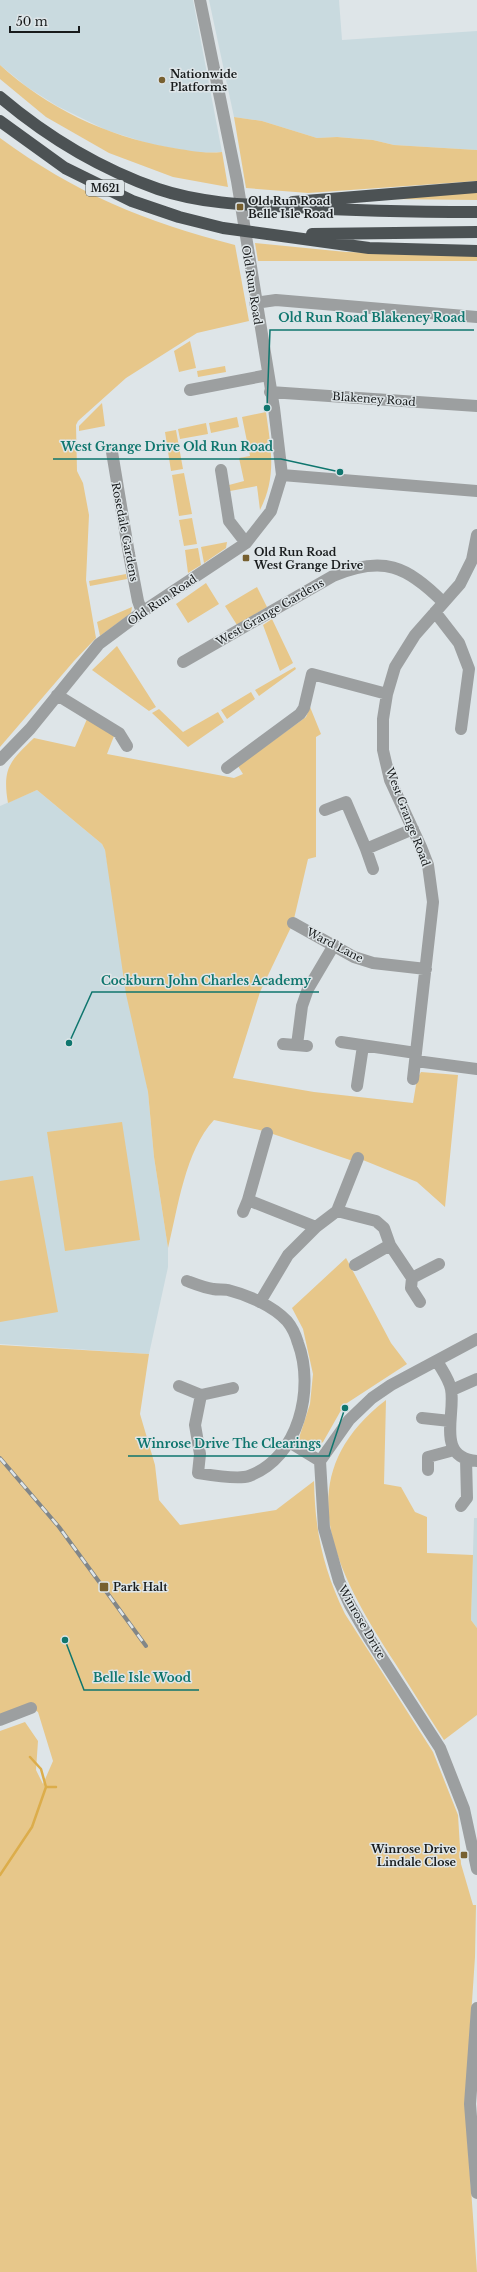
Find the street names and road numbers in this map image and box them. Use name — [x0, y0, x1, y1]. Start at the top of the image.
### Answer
road number: M621 — [86, 180, 124, 196]
street label: Old Run Road — [239, 244, 265, 326]
street label: Blakeney Road — [332, 389, 417, 409]
street label: Rosedale Gardens — [109, 481, 141, 583]
street label: Old Run Road — [125, 571, 200, 628]
street label: West Grange Gardens — [213, 575, 326, 649]
street label: West Grange Road — [382, 765, 433, 869]
street label: Ward Lane — [303, 924, 366, 965]
street label: Winrose Drive — [335, 1582, 389, 1661]

